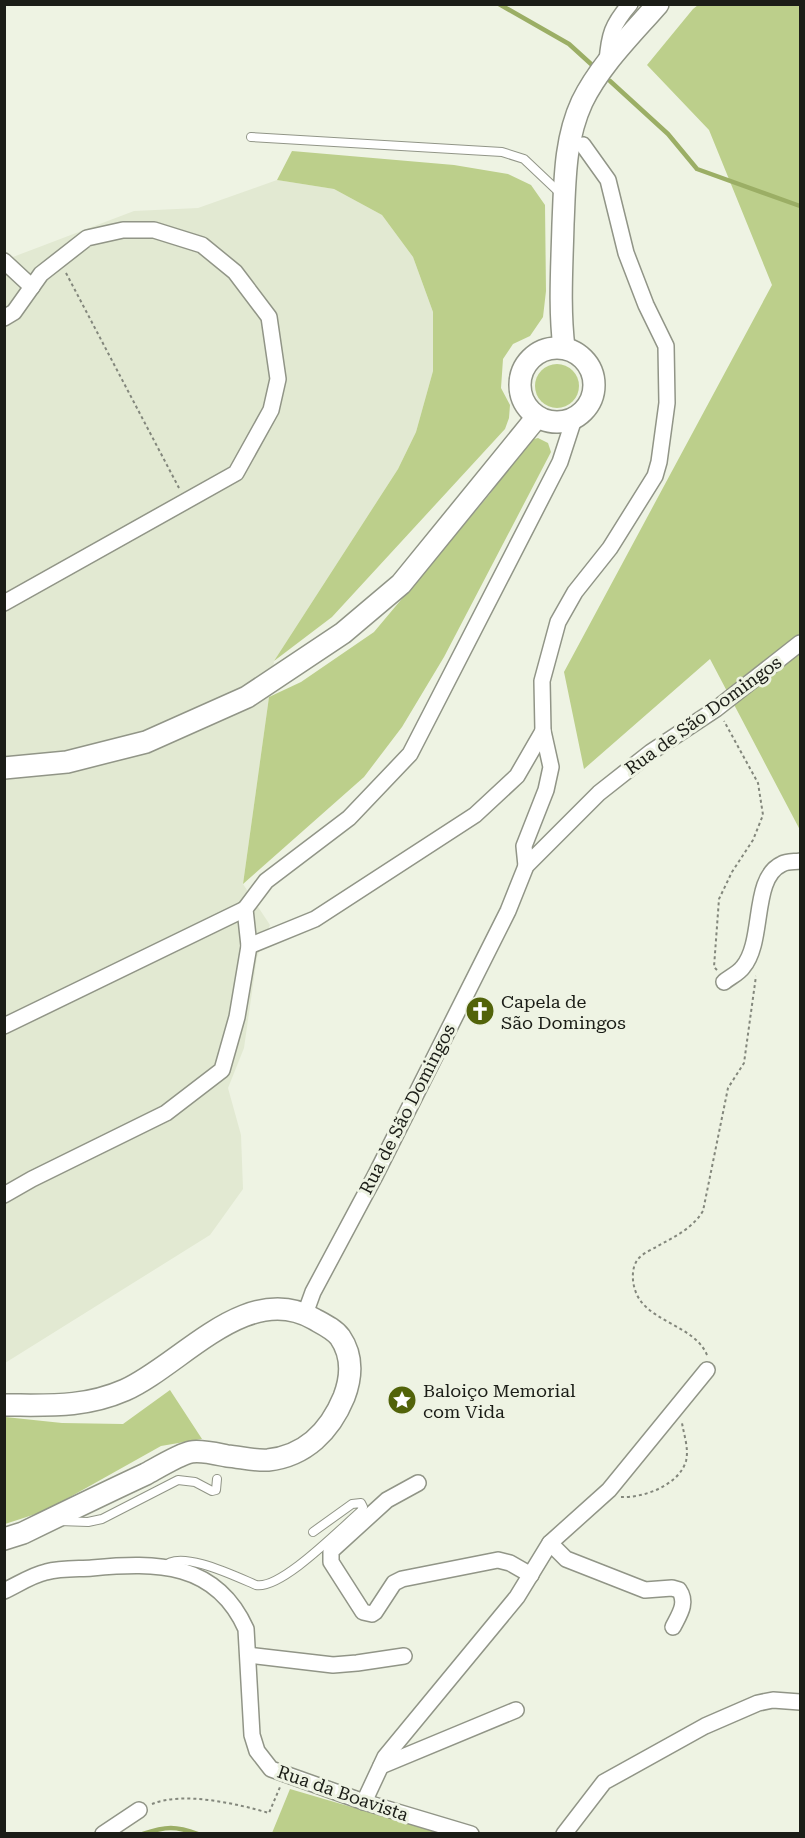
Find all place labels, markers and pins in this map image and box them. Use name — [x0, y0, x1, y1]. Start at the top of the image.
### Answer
place label: Capela de São Domingos — [501, 991, 626, 1033]
church icon: Capela de São Domingos — [464, 995, 496, 1027]
place label: Baloiço Memorial com Vida — [423, 1380, 576, 1422]
place icon: Baloiço Memorial com Vida — [386, 1384, 418, 1416]

